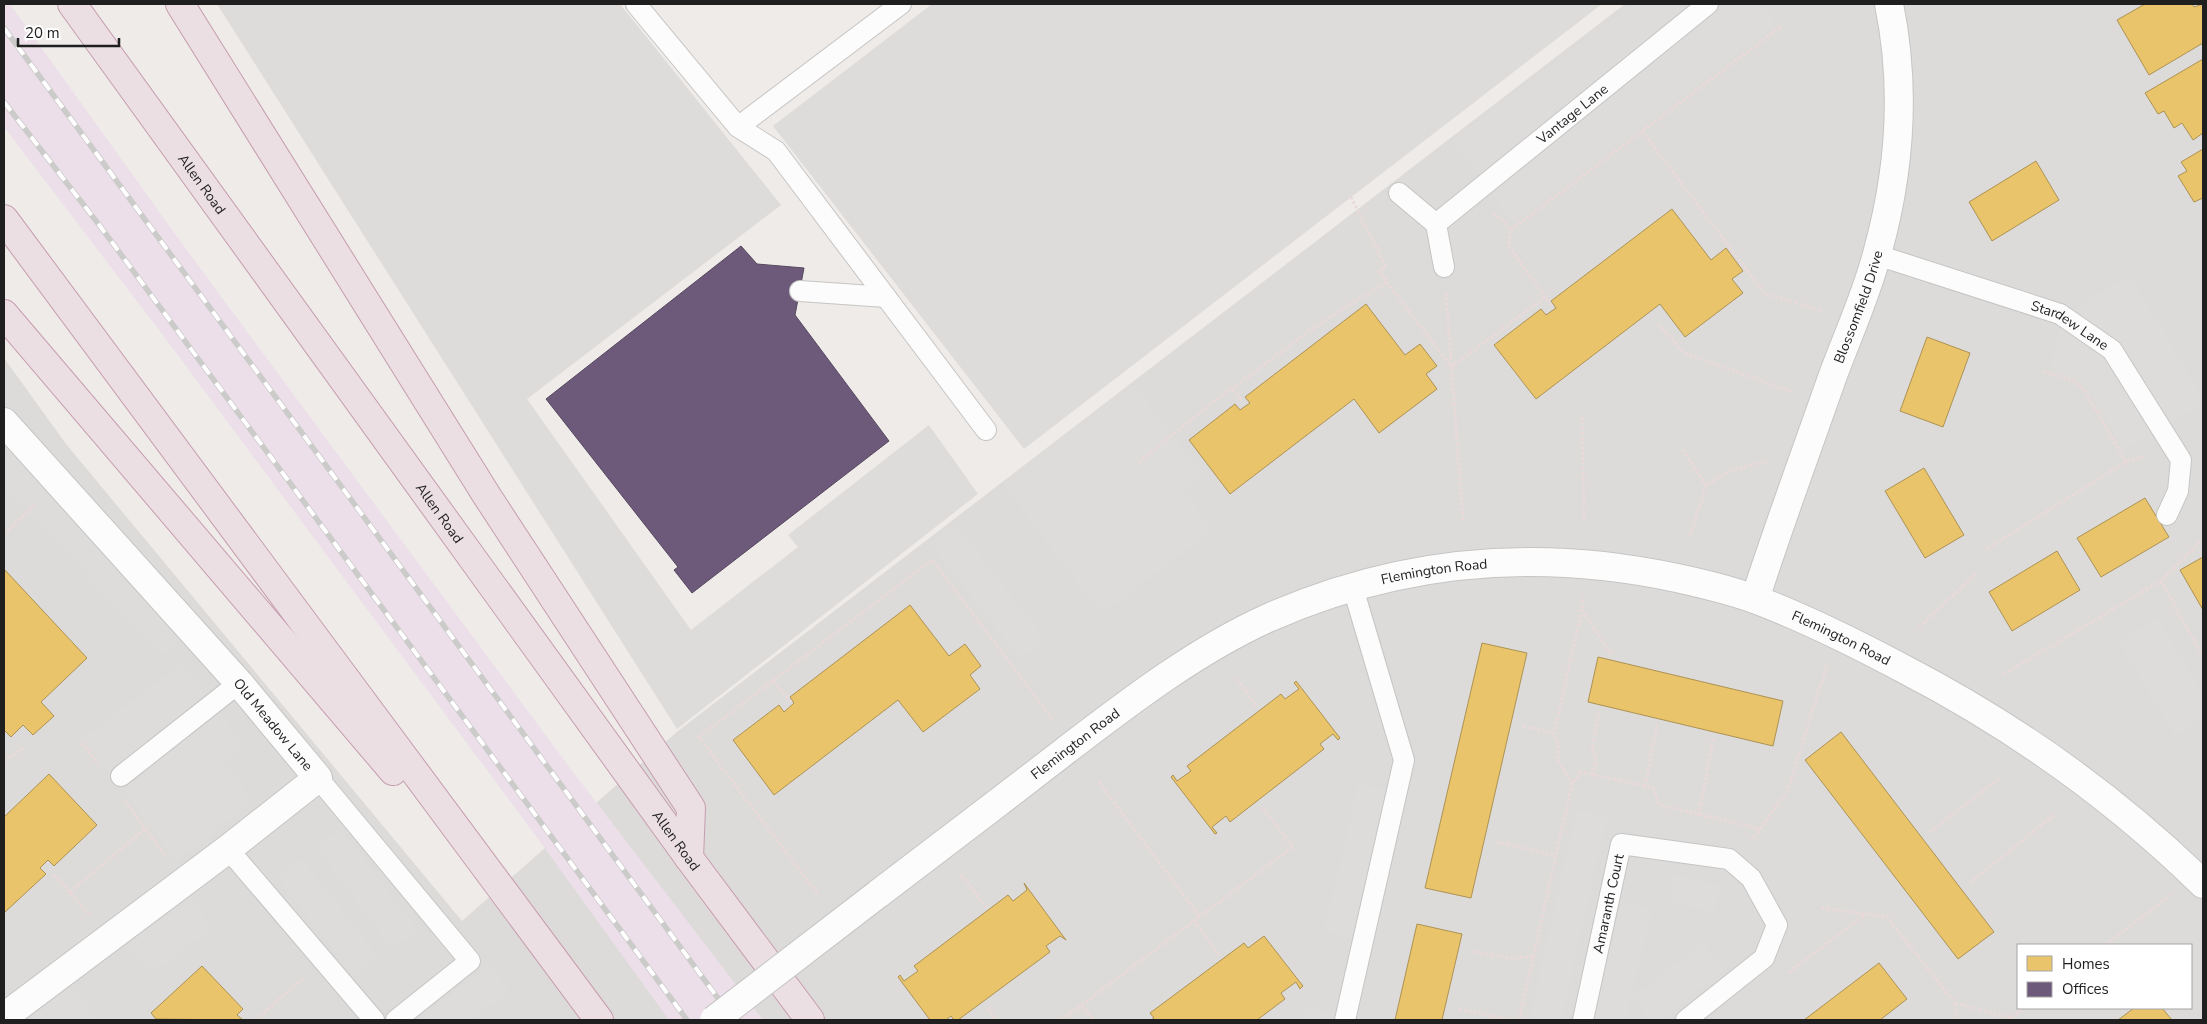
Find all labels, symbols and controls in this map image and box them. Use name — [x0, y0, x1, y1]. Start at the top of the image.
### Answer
scale bar — [18, 15, 119, 47]
text: 20 m — [25, 23, 60, 43]
street label: Vantage Lane — [1532, 79, 1612, 149]
street label: Allen Road — [174, 150, 230, 218]
street label: Blossomfield Drive — [1829, 248, 1887, 366]
street label: Stardew Lane — [2029, 296, 2113, 354]
street label: Allen Road — [412, 479, 468, 547]
street label: Flemington Road — [1379, 554, 1488, 589]
street label: Flemington Road — [1789, 606, 1894, 670]
street label: Old Meadow Lane — [229, 674, 318, 775]
street label: Flemington Road — [1027, 703, 1124, 784]
street label: Allen Road — [648, 807, 705, 874]
street label: Amaranth Court — [1588, 852, 1628, 955]
legend — [2017, 944, 2192, 1009]
text: Homes — [2062, 954, 2110, 974]
text: Offices — [2062, 979, 2109, 999]

